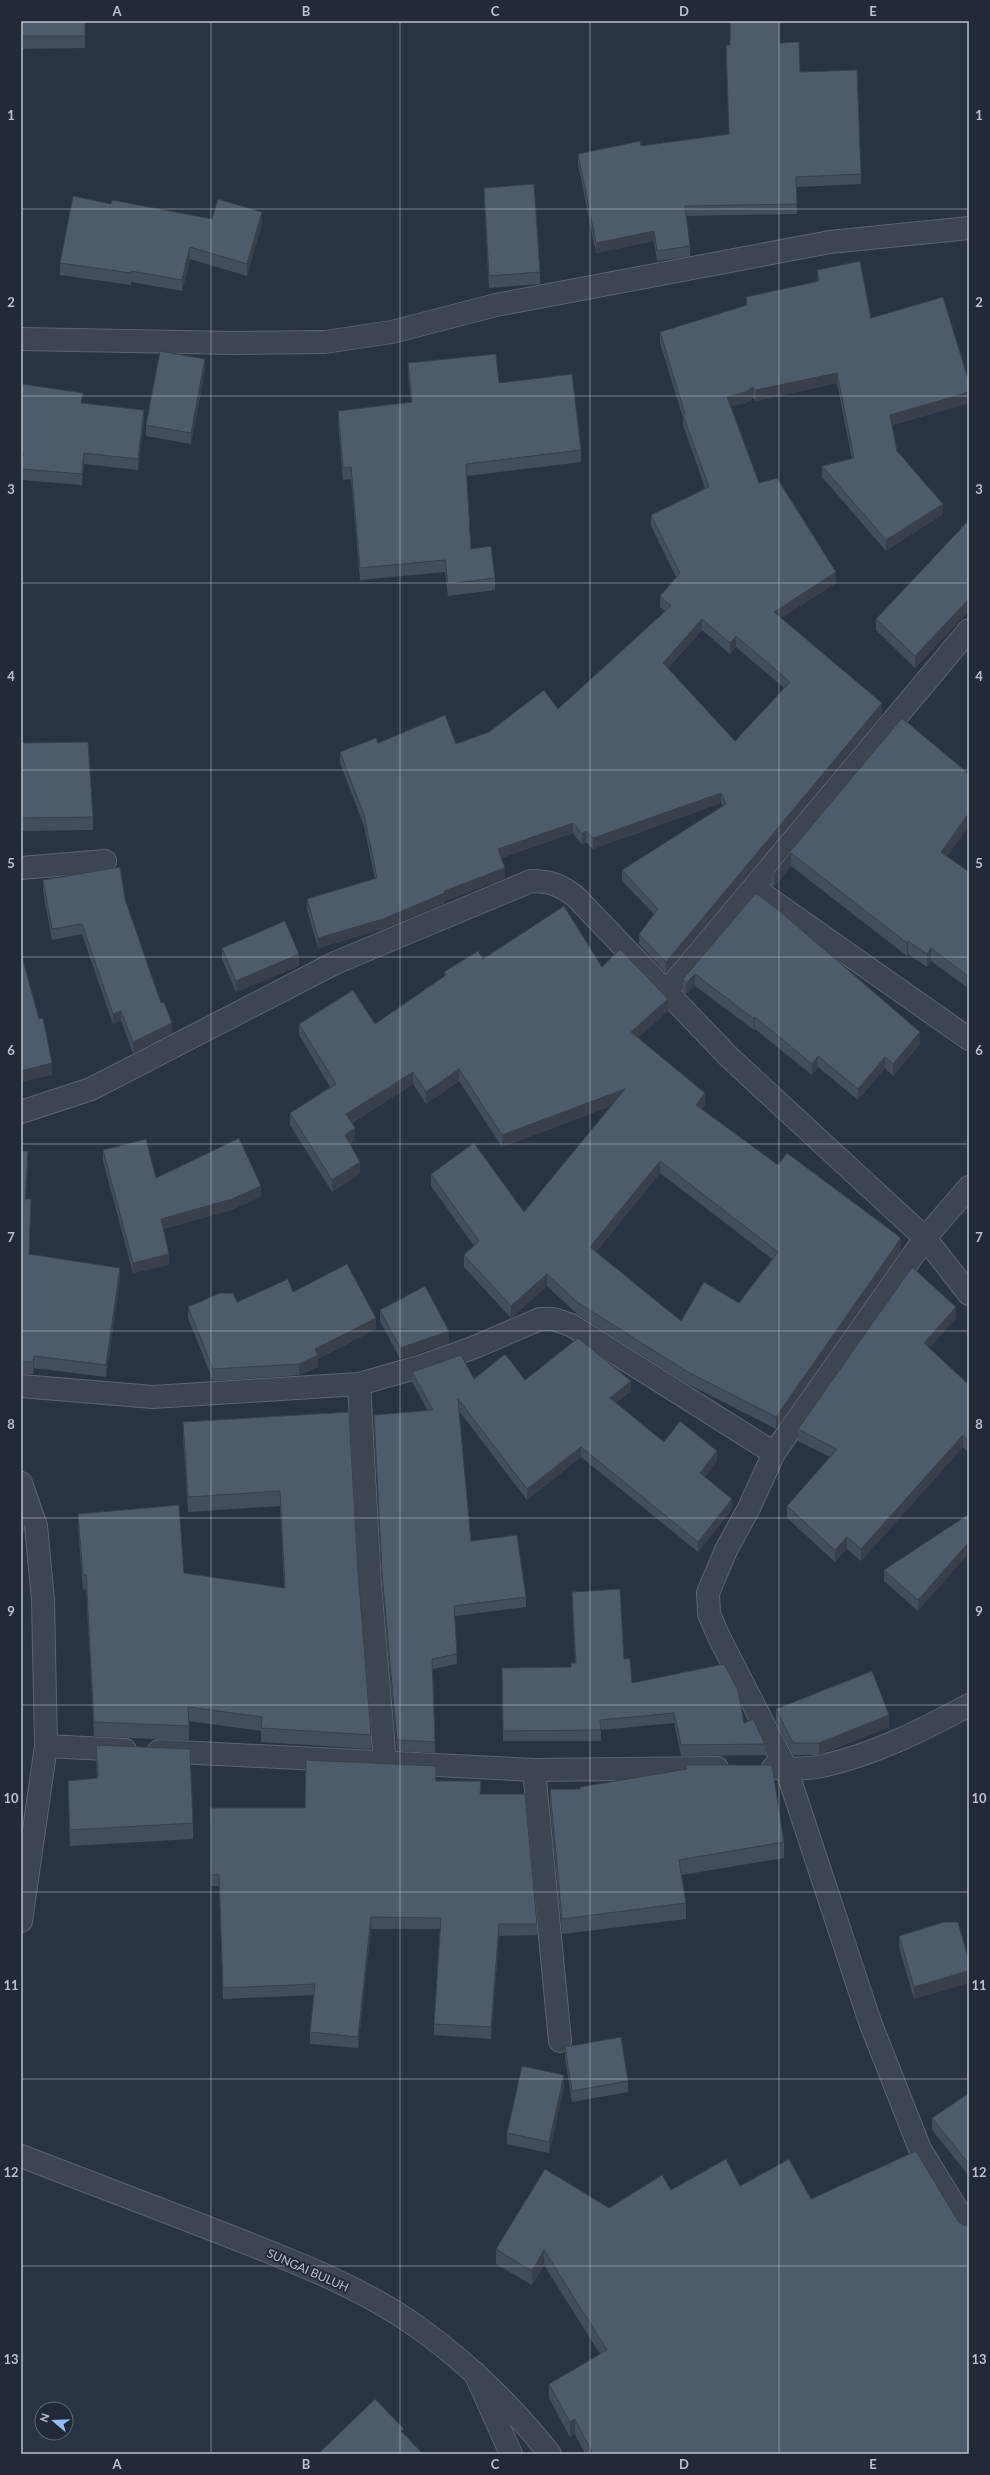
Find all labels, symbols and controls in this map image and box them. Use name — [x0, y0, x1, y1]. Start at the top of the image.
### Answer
text: A — [111, 3, 122, 19]
text: B — [302, 3, 311, 19]
text: C — [491, 3, 500, 19]
text: D — [679, 3, 689, 19]
text: E — [869, 3, 877, 19]
text: 1 — [7, 107, 15, 123]
text: 1 — [975, 107, 983, 123]
text: 2 — [7, 294, 15, 310]
text: 2 — [975, 294, 983, 310]
text: 3 — [7, 481, 15, 497]
text: 3 — [975, 481, 983, 497]
text: 4 — [7, 668, 15, 684]
text: 4 — [975, 668, 983, 684]
text: 5 — [7, 855, 15, 871]
text: 5 — [975, 855, 983, 871]
text: 6 — [7, 1042, 15, 1058]
text: 6 — [975, 1042, 983, 1058]
text: 7 — [7, 1229, 15, 1245]
text: 7 — [975, 1229, 983, 1245]
text: 8 — [7, 1416, 15, 1432]
text: 8 — [975, 1416, 983, 1432]
text: 9 — [7, 1603, 15, 1619]
text: 9 — [975, 1603, 983, 1619]
text: 10 — [3, 1790, 19, 1806]
text: 10 — [971, 1790, 987, 1806]
text: 11 — [3, 1977, 19, 1993]
text: 11 — [971, 1977, 987, 1993]
text: 12 — [3, 2164, 19, 2180]
text: 12 — [971, 2164, 987, 2180]
street label: SUNGAI BULUH — [265, 2245, 351, 2295]
text: 13 — [3, 2351, 19, 2367]
text: 13 — [971, 2351, 987, 2367]
north arrow — [34, 2401, 74, 2441]
text: N — [37, 2411, 52, 2424]
text: A — [111, 2456, 122, 2472]
text: B — [302, 2456, 311, 2472]
text: C — [491, 2456, 500, 2472]
text: D — [679, 2456, 689, 2472]
text: E — [869, 2456, 877, 2472]

